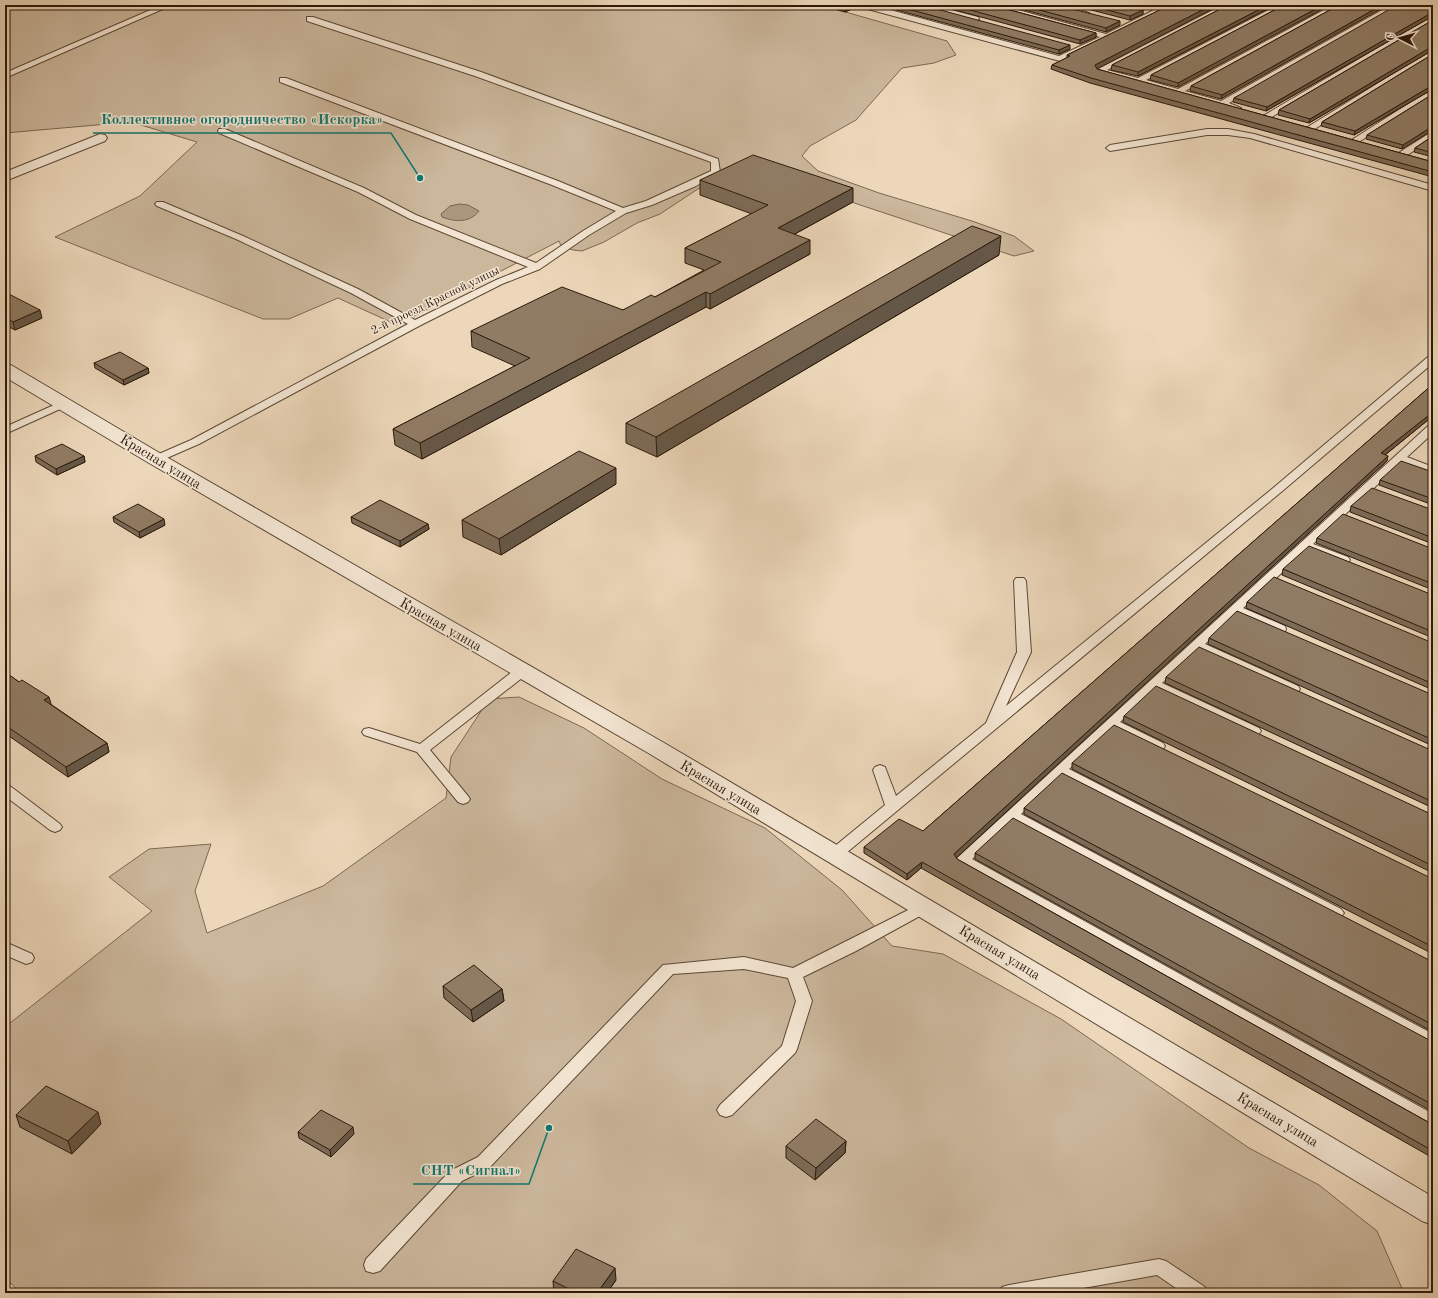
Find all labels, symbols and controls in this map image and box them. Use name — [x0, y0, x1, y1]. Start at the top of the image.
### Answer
north arrow — [1380, 18, 1420, 58]
text: С — [1386, 33, 1397, 41]
callout: Коллективное огородничество «Искорка» — [93, 106, 391, 133]
text: Коллективное огородничество «Искорка» — [101, 113, 383, 128]
street label: 2-й проезд Красной улицы — [369, 265, 502, 337]
street label: Красная улица — [117, 432, 204, 492]
street label: Красная улица — [397, 596, 484, 654]
street label: Красная улица — [677, 758, 764, 818]
street label: Красная улица — [956, 923, 1043, 983]
street label: Красная улица — [1234, 1090, 1321, 1150]
callout: СНТ «Сигнал» — [413, 1157, 529, 1184]
text: СНТ «Сигнал» — [421, 1164, 521, 1179]

